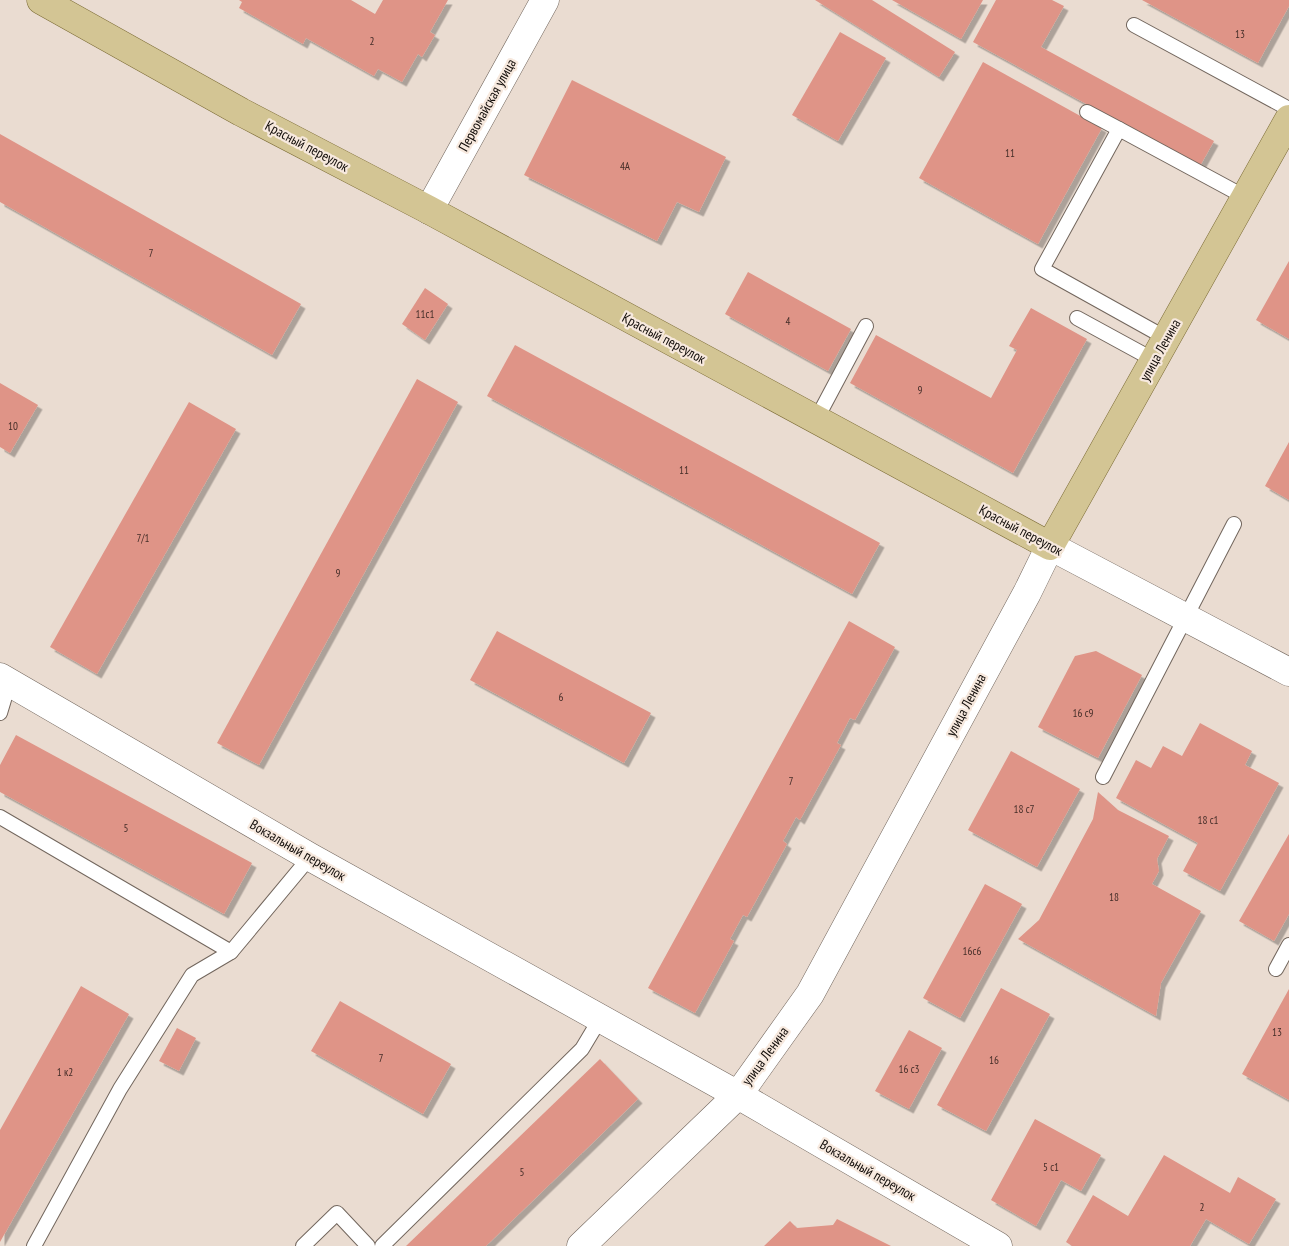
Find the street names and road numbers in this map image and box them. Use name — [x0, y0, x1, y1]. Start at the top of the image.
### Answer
street label: Первомайская улица — [454, 56, 520, 154]
street label: Красный переулок — [262, 116, 352, 176]
street label: Красный переулок — [619, 308, 709, 368]
street label: улица Ленина — [1136, 316, 1184, 384]
street label: Красный переулок — [976, 500, 1066, 560]
street label: улица Ленина — [942, 671, 990, 739]
street label: Вокзальный переулок — [247, 815, 350, 885]
street label: улица Ленина — [738, 1023, 792, 1089]
street label: Вокзальный переулок — [817, 1135, 920, 1205]

